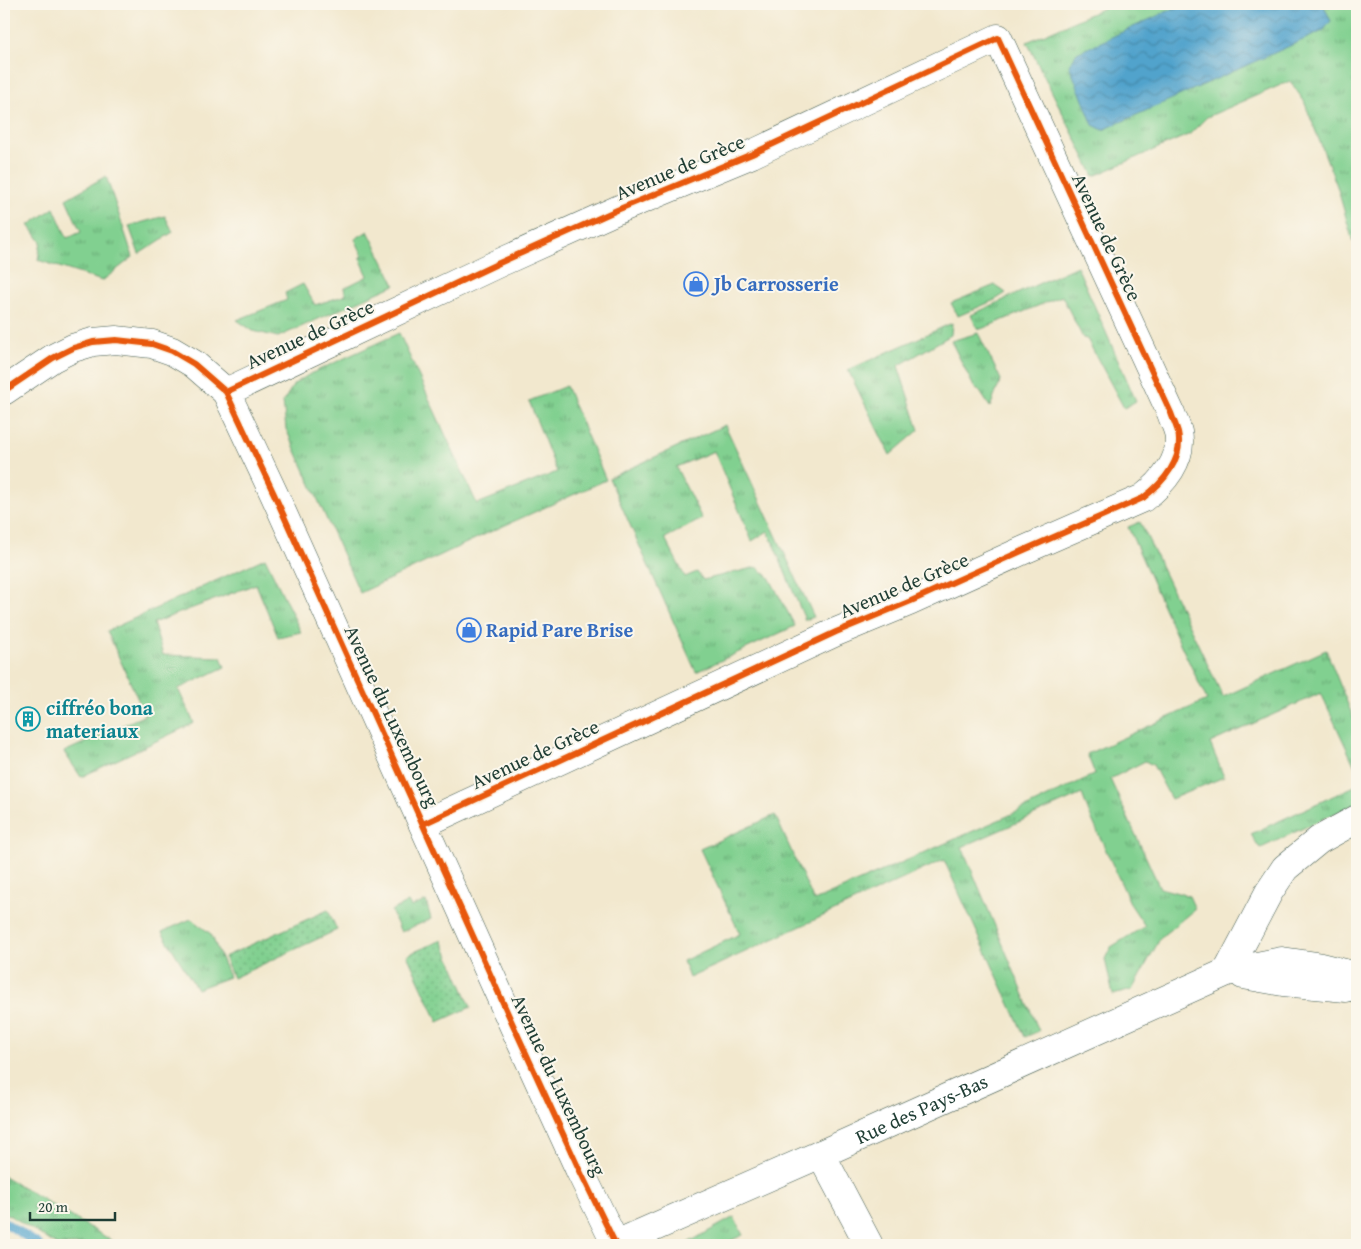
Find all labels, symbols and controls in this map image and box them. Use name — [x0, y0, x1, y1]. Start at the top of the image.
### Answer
street label: Avenue de Grèce — [611, 126, 749, 207]
street label: Avenue de Grèce — [1065, 168, 1150, 305]
place label: Jb Carrosserie — [711, 269, 839, 298]
shop icon: Jb Carrosserie — [683, 271, 709, 297]
street label: Avenue de Grèce — [241, 291, 378, 376]
street label: Avenue de Grèce — [835, 544, 973, 625]
place label: Rapid Pare Brise — [486, 615, 633, 644]
shop icon: Rapid Pare Brise — [456, 617, 482, 643]
street label: Avenue du Luxembourg — [338, 620, 447, 811]
place label: ciffréo bona materiaux — [46, 693, 154, 745]
building icon: ciffréo bona materiaux — [15, 706, 41, 732]
street label: Avenue de Grèce — [466, 711, 603, 796]
street label: Avenue du Luxembourg — [505, 989, 614, 1180]
street label: Rue des Pays-Bas — [850, 1066, 992, 1151]
scale bar — [30, 1189, 115, 1221]
text: 20 m — [38, 1196, 69, 1217]

